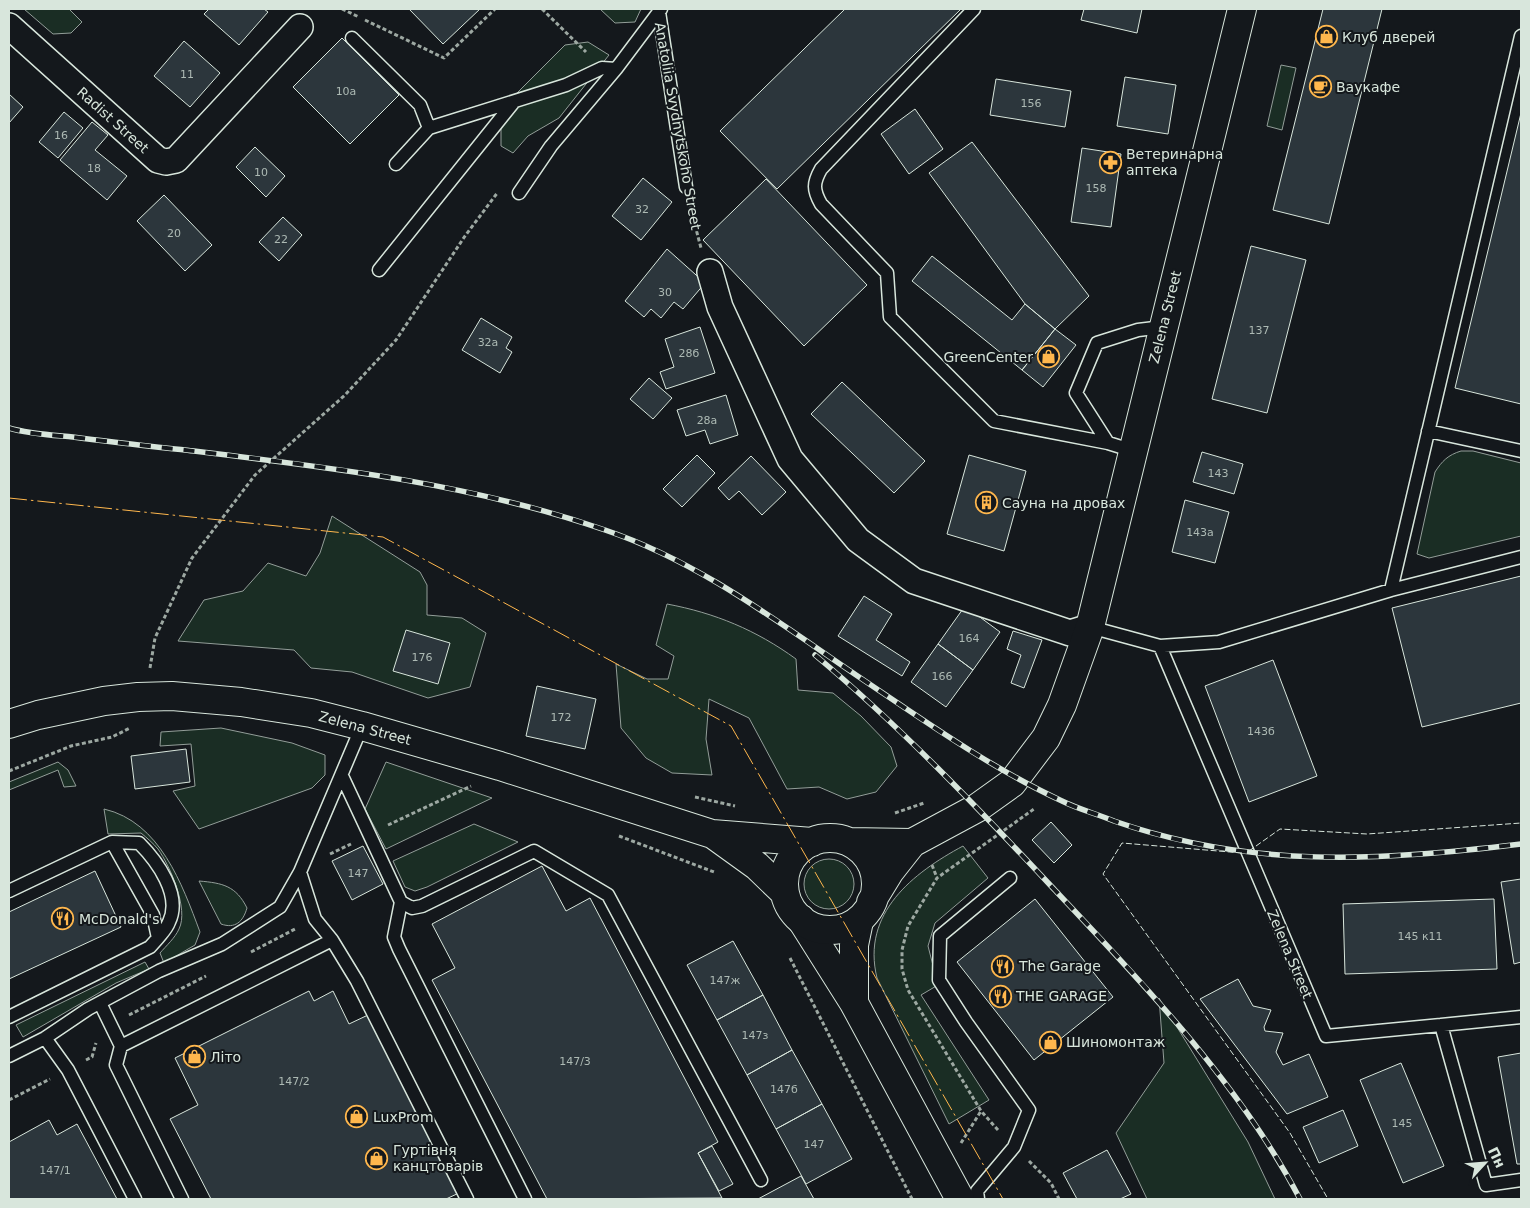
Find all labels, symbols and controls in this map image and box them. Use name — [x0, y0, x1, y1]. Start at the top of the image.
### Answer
street label: Anatoliia Svydnytskoho Street — [652, 21, 704, 232]
shop icon: Клуб дверей — [1314, 25, 1338, 49]
place label: Клуб дверей — [1342, 29, 1435, 45]
house number: 11 — [180, 68, 194, 81]
cafe icon: Ваукафе — [1308, 75, 1332, 99]
place label: Ваукафе — [1336, 79, 1400, 95]
street label: Radist Street — [74, 84, 152, 157]
house number: 10а — [336, 85, 356, 98]
house number: 156 — [1021, 97, 1042, 110]
house number: 16 — [54, 129, 68, 142]
place label: Ветеринарна аптека — [1126, 146, 1223, 178]
pharmacy icon: Ветеринарна аптека — [1098, 150, 1122, 174]
house number: 18 — [87, 162, 101, 175]
house number: 10 — [254, 166, 268, 179]
house number: 158 — [1086, 182, 1107, 195]
house number: 32 — [635, 203, 649, 216]
house number: 20 — [167, 227, 181, 240]
house number: 22 — [274, 233, 288, 246]
street label: Zelena Street — [1146, 268, 1184, 365]
house number: 30 — [658, 286, 672, 299]
house number: 137 — [1249, 324, 1270, 337]
house number: 32а — [478, 336, 498, 349]
shop icon: GreenCenter — [1037, 345, 1061, 369]
house number: 28б — [679, 347, 700, 360]
place label: GreenCenter — [943, 349, 1033, 365]
house number: 28а — [697, 414, 717, 427]
house number: 143 — [1208, 467, 1229, 480]
building icon: Сауна на дровах — [974, 491, 998, 515]
place label: Сауна на дровах — [1002, 495, 1125, 511]
house number: 143а — [1186, 526, 1214, 539]
house number: 164 — [959, 632, 980, 645]
house number: 176 — [412, 651, 433, 664]
house number: 166 — [932, 670, 953, 683]
street label: Zelena Street — [317, 708, 414, 748]
house number: 172 — [551, 711, 572, 724]
house number: 143б — [1247, 725, 1275, 738]
house number: 147 — [348, 867, 369, 880]
restaurant icon: McDonald's — [51, 907, 75, 931]
street label: Zelena Street — [1264, 907, 1316, 1001]
place label: McDonald's — [79, 911, 160, 927]
house number: 145 к11 — [1397, 930, 1443, 943]
restaurant icon: The Garage — [991, 954, 1015, 978]
place label: The Garage — [1018, 958, 1101, 974]
house number: 147ж — [710, 974, 741, 987]
restaurant icon: THE GARAGE — [988, 984, 1012, 1008]
place label: THE GARAGE — [1015, 988, 1107, 1004]
house number: 147з — [742, 1029, 769, 1042]
shop icon: Шиномонтаж — [1038, 1030, 1062, 1054]
place label: Шиномонтаж — [1066, 1034, 1166, 1050]
shop icon: Літо — [182, 1045, 206, 1069]
place label: Літо — [210, 1049, 241, 1065]
house number: 147/3 — [559, 1055, 591, 1068]
house number: 147/2 — [278, 1075, 310, 1088]
house number: 147б — [770, 1083, 798, 1096]
shop icon: LuxProm — [345, 1105, 369, 1129]
place label: LuxProm — [373, 1109, 434, 1125]
house number: 145 — [1392, 1117, 1413, 1130]
house number: 147 — [804, 1138, 825, 1151]
north arrow — [1460, 1138, 1510, 1188]
place label: Гуртівня канцтоварів — [393, 1142, 483, 1174]
text: Пн — [1485, 1144, 1509, 1170]
shop icon: Гуртівня канцтоварів — [365, 1146, 389, 1170]
house number: 147/1 — [39, 1164, 71, 1177]

